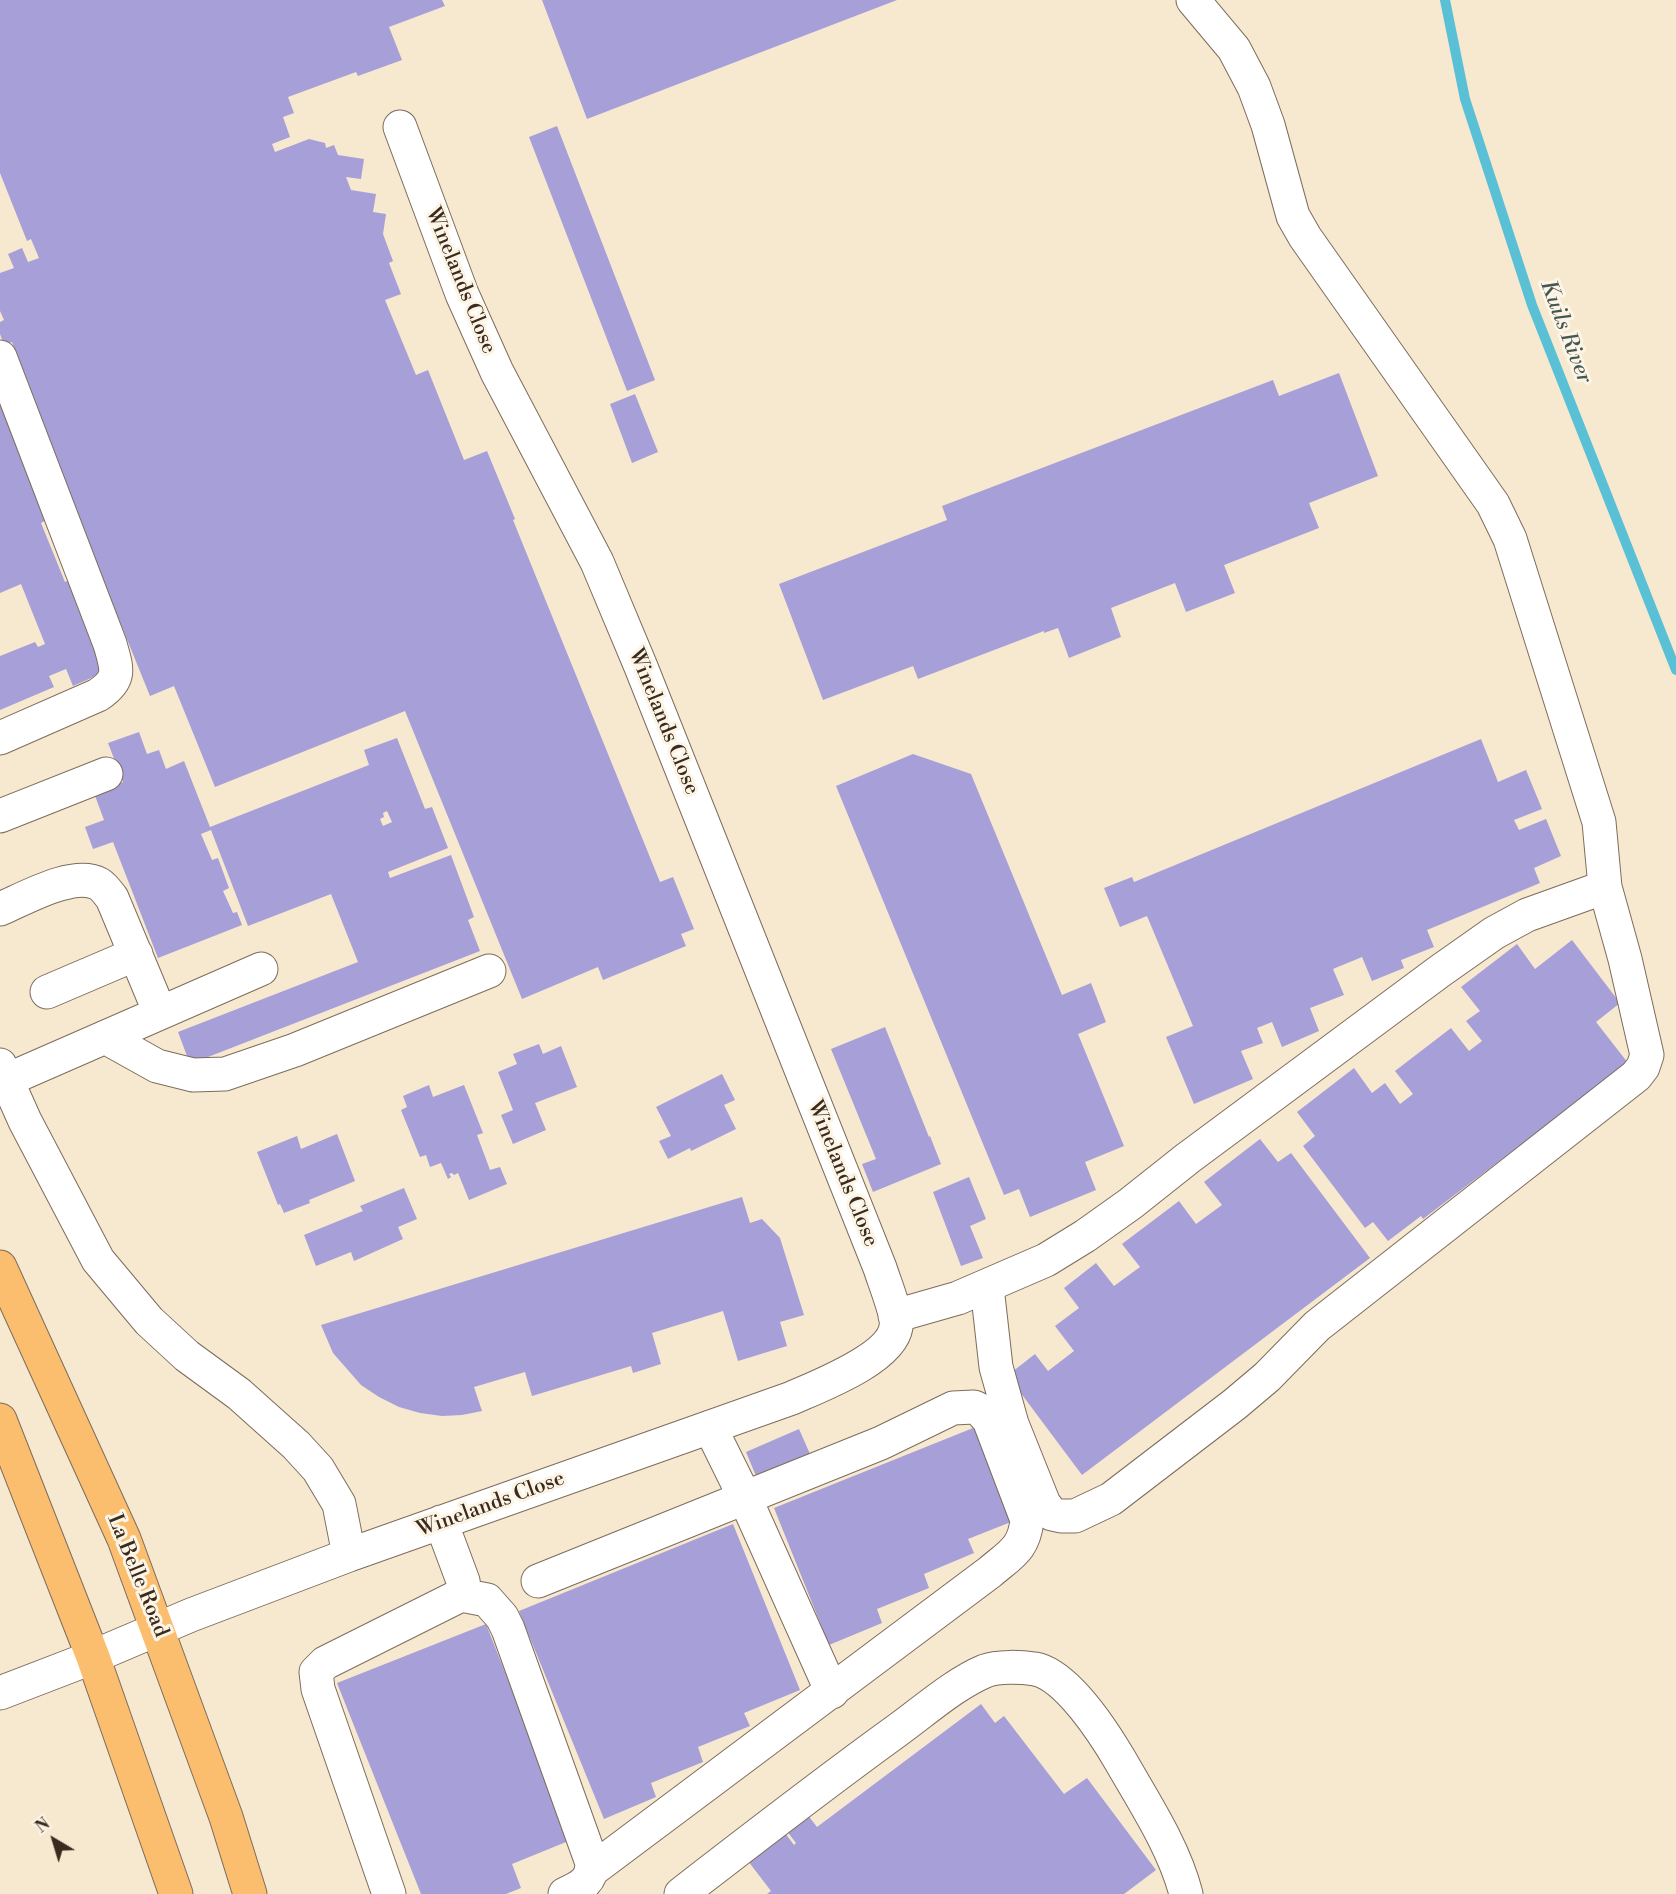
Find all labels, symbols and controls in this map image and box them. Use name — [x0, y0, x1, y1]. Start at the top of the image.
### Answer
street label: Winelands Close — [419, 204, 501, 358]
water label: Kuils River — [1533, 277, 1597, 387]
street label: Winelands Close — [622, 645, 704, 799]
street label: Winelands Close — [801, 1097, 883, 1251]
street label: Winelands Close — [414, 1467, 568, 1543]
street label: La Belle Road — [101, 1511, 173, 1641]
north arrow — [24, 1810, 84, 1870]
text: N — [32, 1814, 54, 1838]

